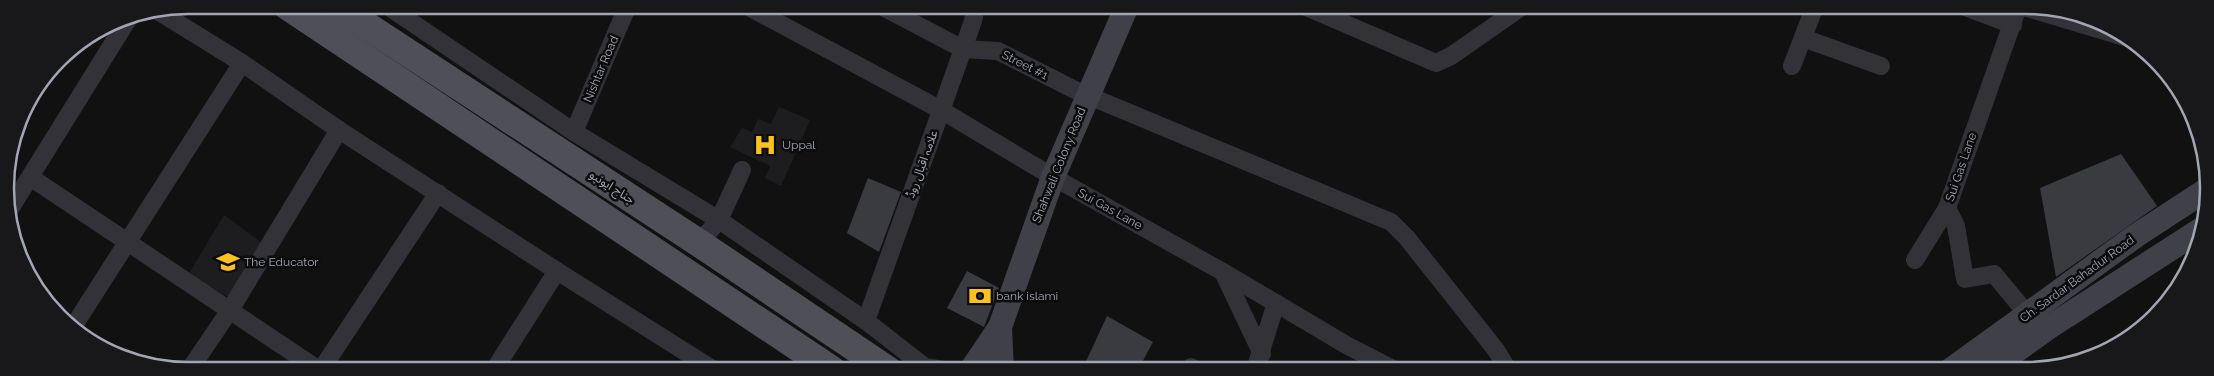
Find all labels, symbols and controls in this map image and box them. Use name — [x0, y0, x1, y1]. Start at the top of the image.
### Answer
street label: Nishtar Road — [581, 34, 621, 104]
street label: Street #1 — [1000, 47, 1050, 83]
street label: Shahwali Colony Road — [1029, 105, 1089, 225]
street label: علامہ اقبال روڈ — [903, 128, 941, 200]
street label: Sui Gas Lane — [1943, 131, 1979, 203]
hospital icon: Uppal — [752, 132, 778, 158]
place label: Uppal — [782, 138, 816, 152]
street label: جناح ایونیو — [586, 167, 637, 208]
street label: Sui Gas Lane — [1075, 186, 1145, 232]
street label: Ch. Sardar Bahadur Road — [2017, 233, 2137, 325]
school or university icon: The Educator — [215, 249, 241, 275]
place label: The Educator — [244, 255, 319, 269]
bank icon: bank islami — [967, 283, 993, 309]
place label: bank islami — [996, 289, 1058, 303]

